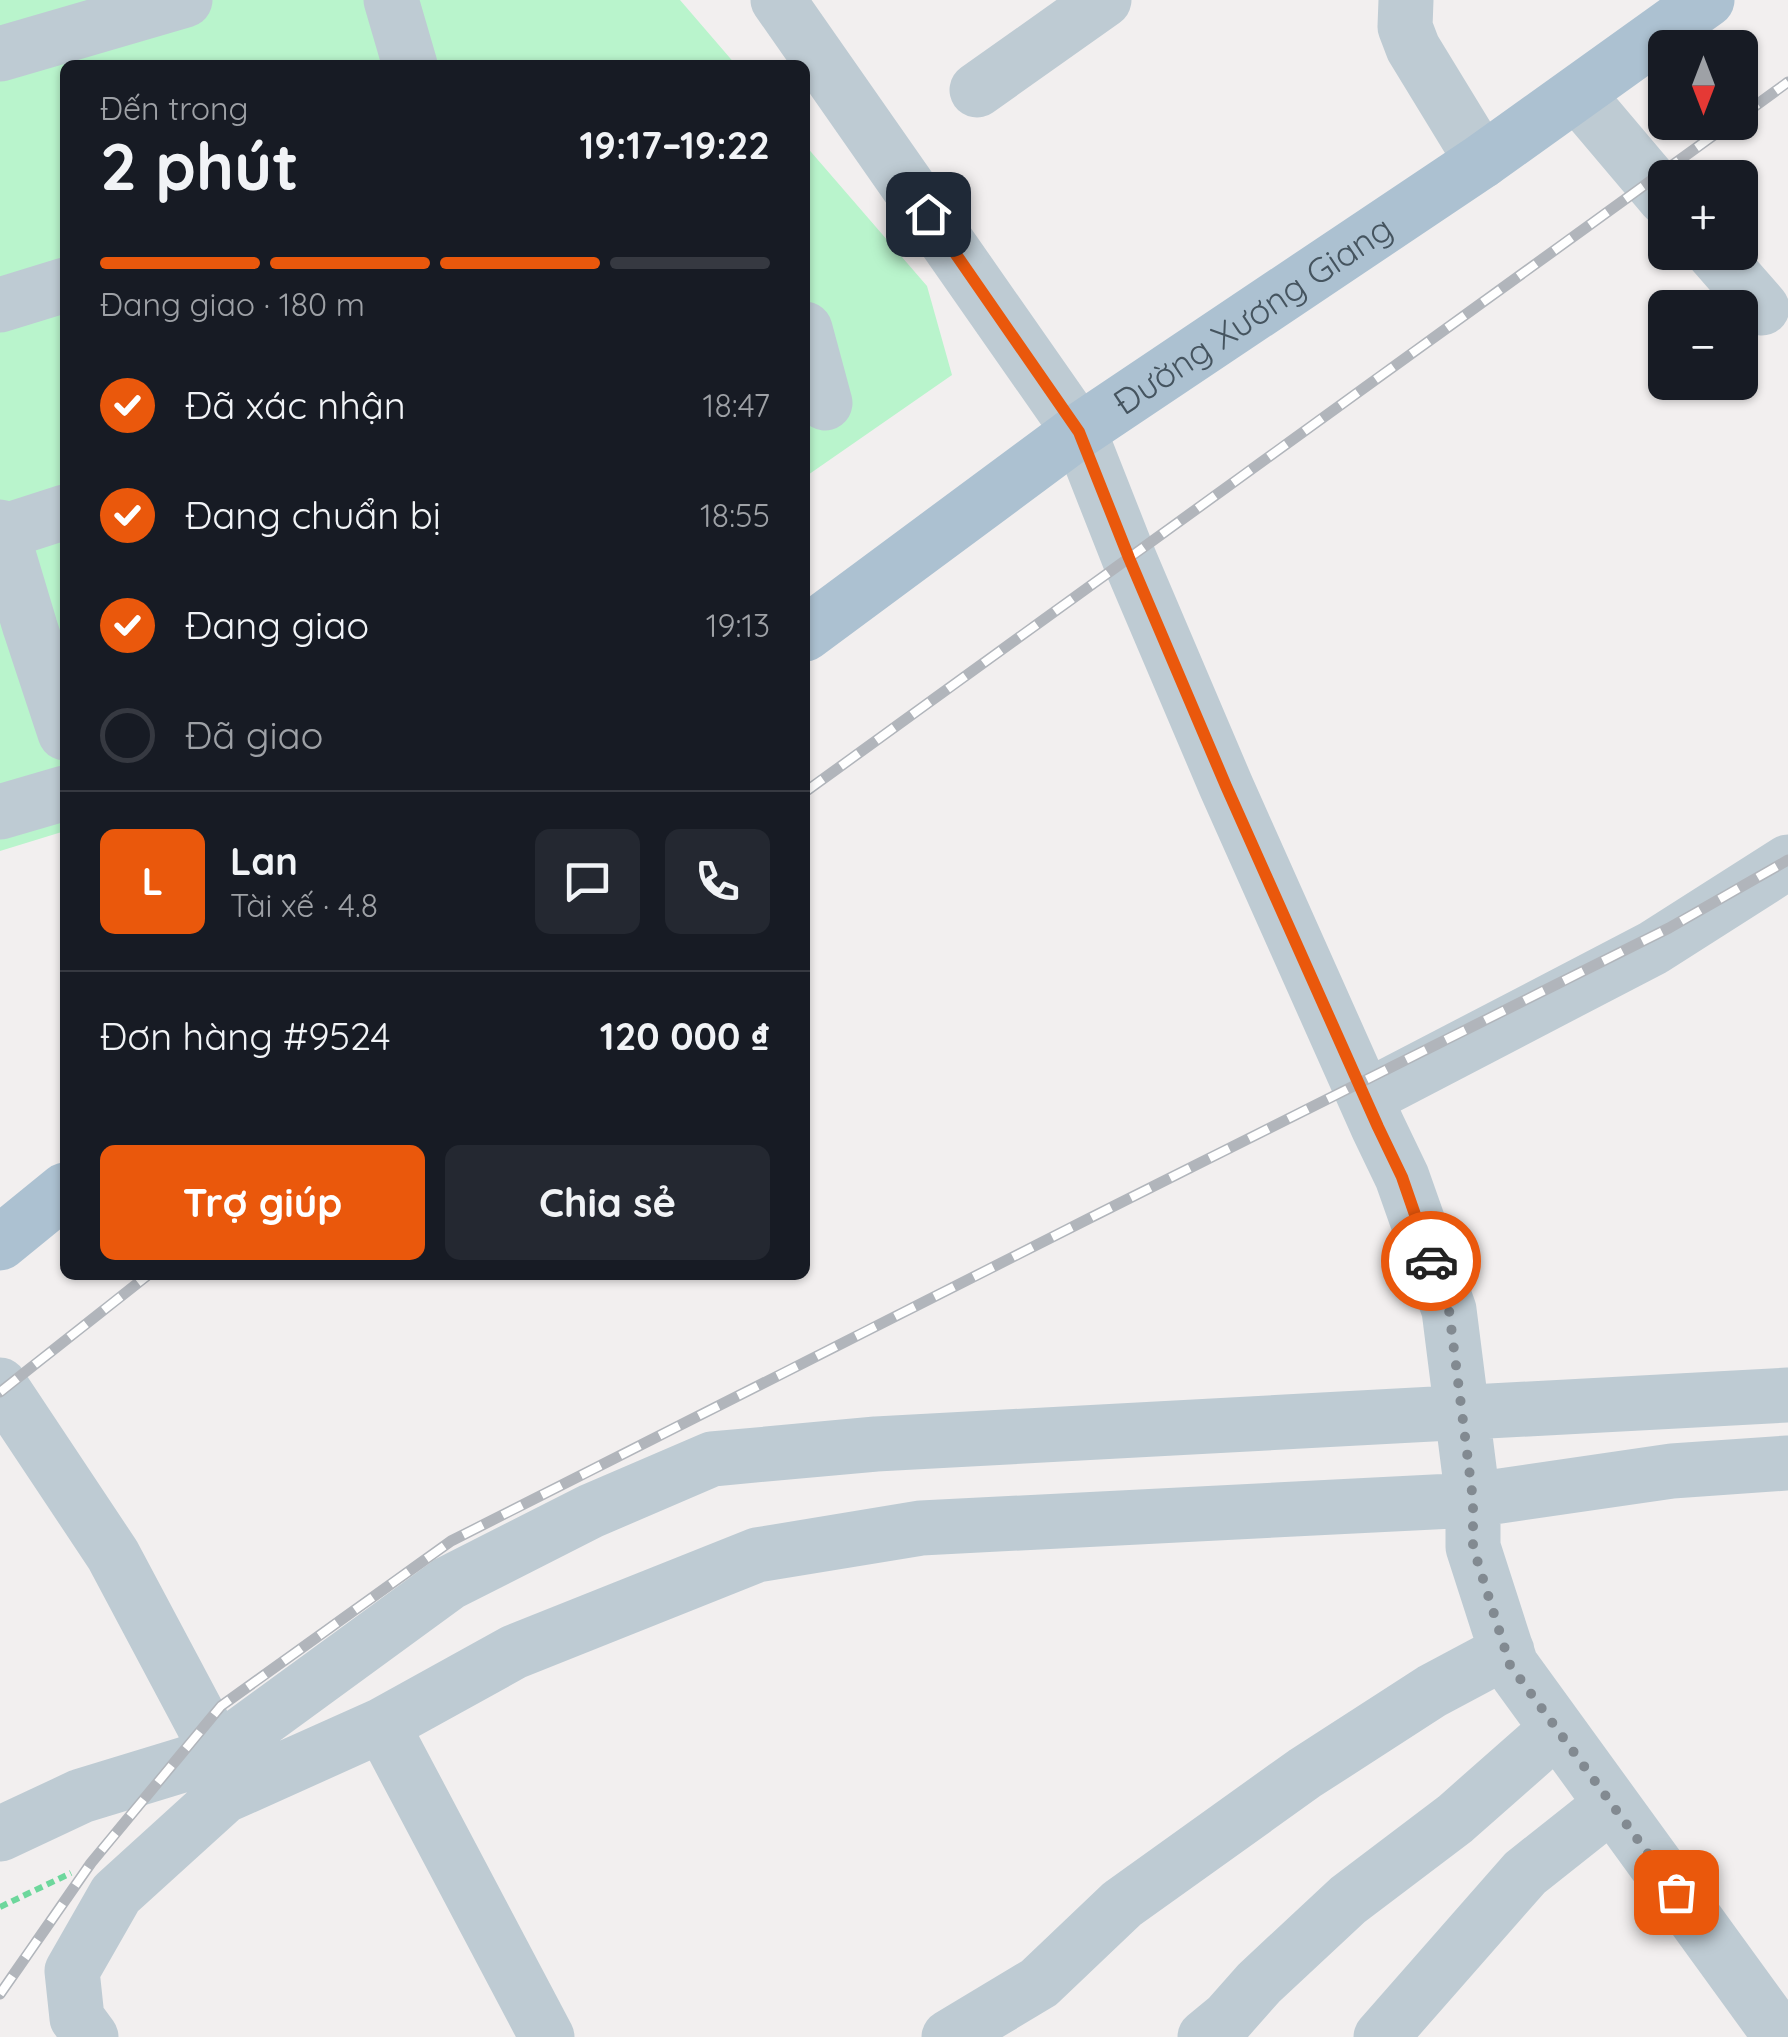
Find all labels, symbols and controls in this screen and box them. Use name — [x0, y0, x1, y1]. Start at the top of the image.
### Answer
north arrow — [1648, 30, 1758, 140]
map controls — [1648, 30, 1758, 400]
text: Đến trong — [100, 88, 249, 128]
text: 19:17–19:22 — [580, 121, 770, 169]
text: 2 phút — [100, 125, 299, 206]
button: + — [1648, 160, 1758, 270]
pin — [886, 172, 971, 257]
icon: home — [901, 187, 956, 242]
street label: Đường Xương Giang — [1105, 206, 1401, 424]
text: Đang giao · 180 m — [100, 284, 365, 324]
button: − — [1648, 290, 1758, 400]
icon: check — [100, 378, 155, 433]
text: Đã xác nhận — [185, 381, 406, 429]
text: 18:47 — [703, 385, 770, 425]
icon: check — [100, 488, 155, 543]
text: Đang chuẩn bị — [185, 491, 441, 539]
text: 18:55 — [700, 495, 770, 535]
icon: check — [100, 598, 155, 653]
text: Đang giao — [185, 601, 369, 649]
text: 19:13 — [706, 605, 770, 645]
text: Đã giao — [185, 711, 324, 759]
button: chat — [535, 829, 640, 934]
button: phone — [665, 829, 770, 934]
text: Lan — [230, 837, 298, 885]
text: L — [142, 857, 163, 905]
text: Tài xế · 4.8 — [230, 885, 378, 925]
text: Đơn hàng #9524 — [100, 1012, 391, 1060]
text: 120 000 ₫ — [600, 1012, 770, 1060]
button: Trợ giúp — [100, 1145, 425, 1260]
button: Chia sẻ — [445, 1145, 770, 1260]
courier — [1381, 1211, 1481, 1311]
icon: car — [1404, 1234, 1459, 1289]
pin — [1634, 1850, 1719, 1935]
icon: bag — [1649, 1865, 1704, 1920]

